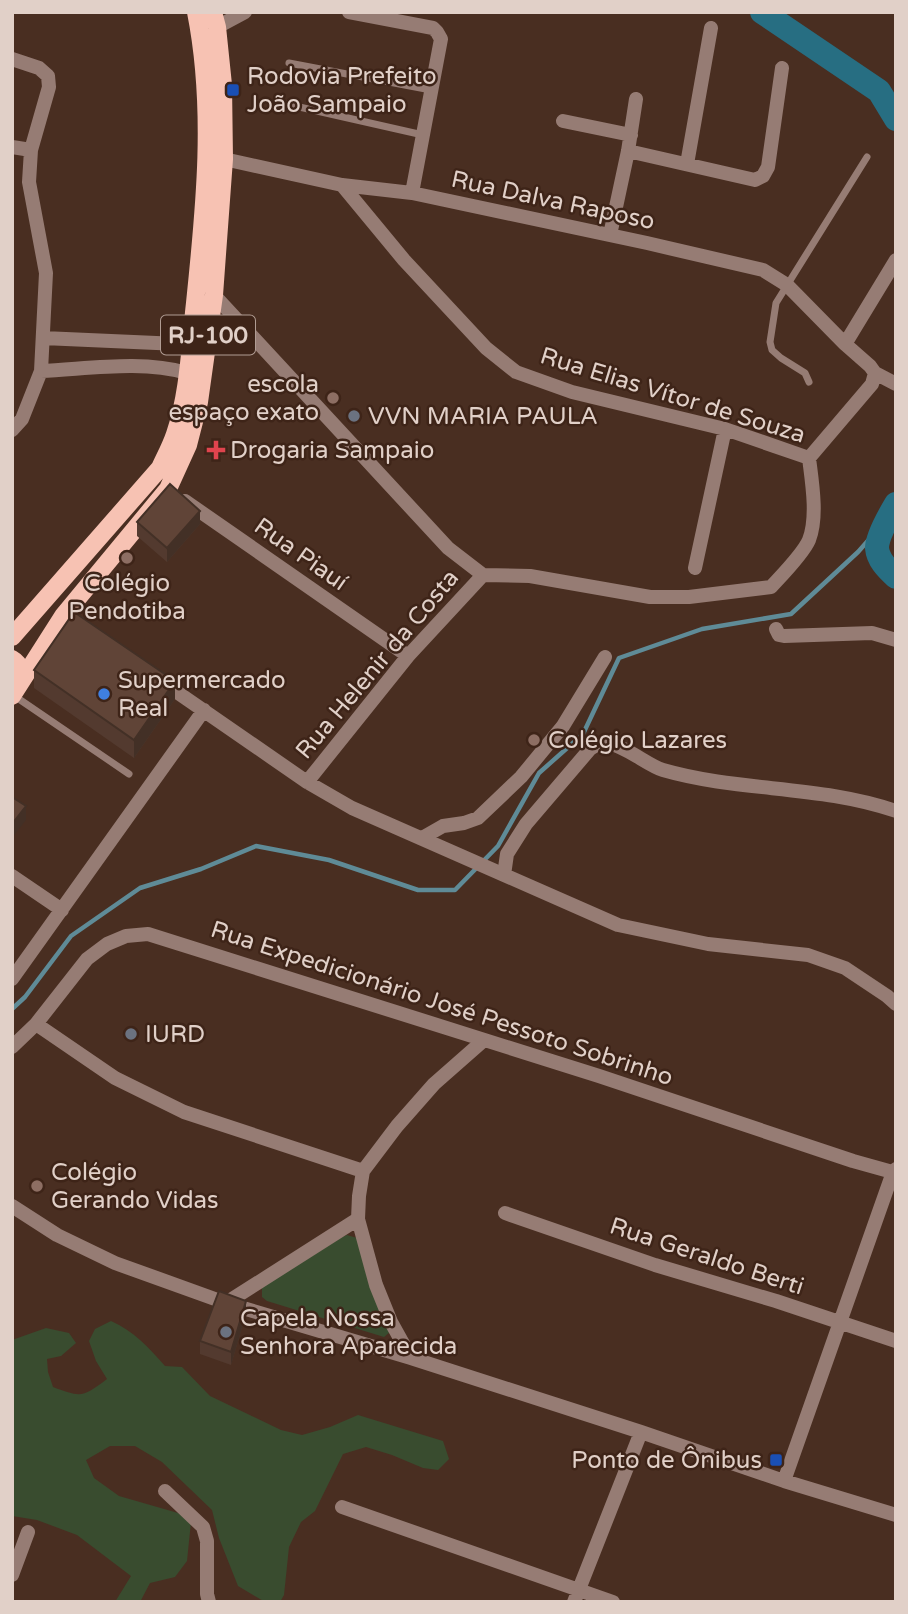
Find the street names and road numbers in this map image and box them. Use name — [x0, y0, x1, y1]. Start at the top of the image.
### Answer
street label: Rua Dalva Raposo — [448, 165, 657, 236]
road number: RJ-100 — [161, 316, 255, 354]
street label: Rua Elias Vítor de Souza — [537, 341, 809, 450]
street label: Rua Piauí — [248, 512, 353, 597]
street label: Rua Helenir da Costa — [290, 564, 465, 765]
street label: Rua Expedicionário José Pessoto Sobrinho — [207, 915, 677, 1092]
street label: Rua Geraldo Berti — [606, 1211, 808, 1302]

